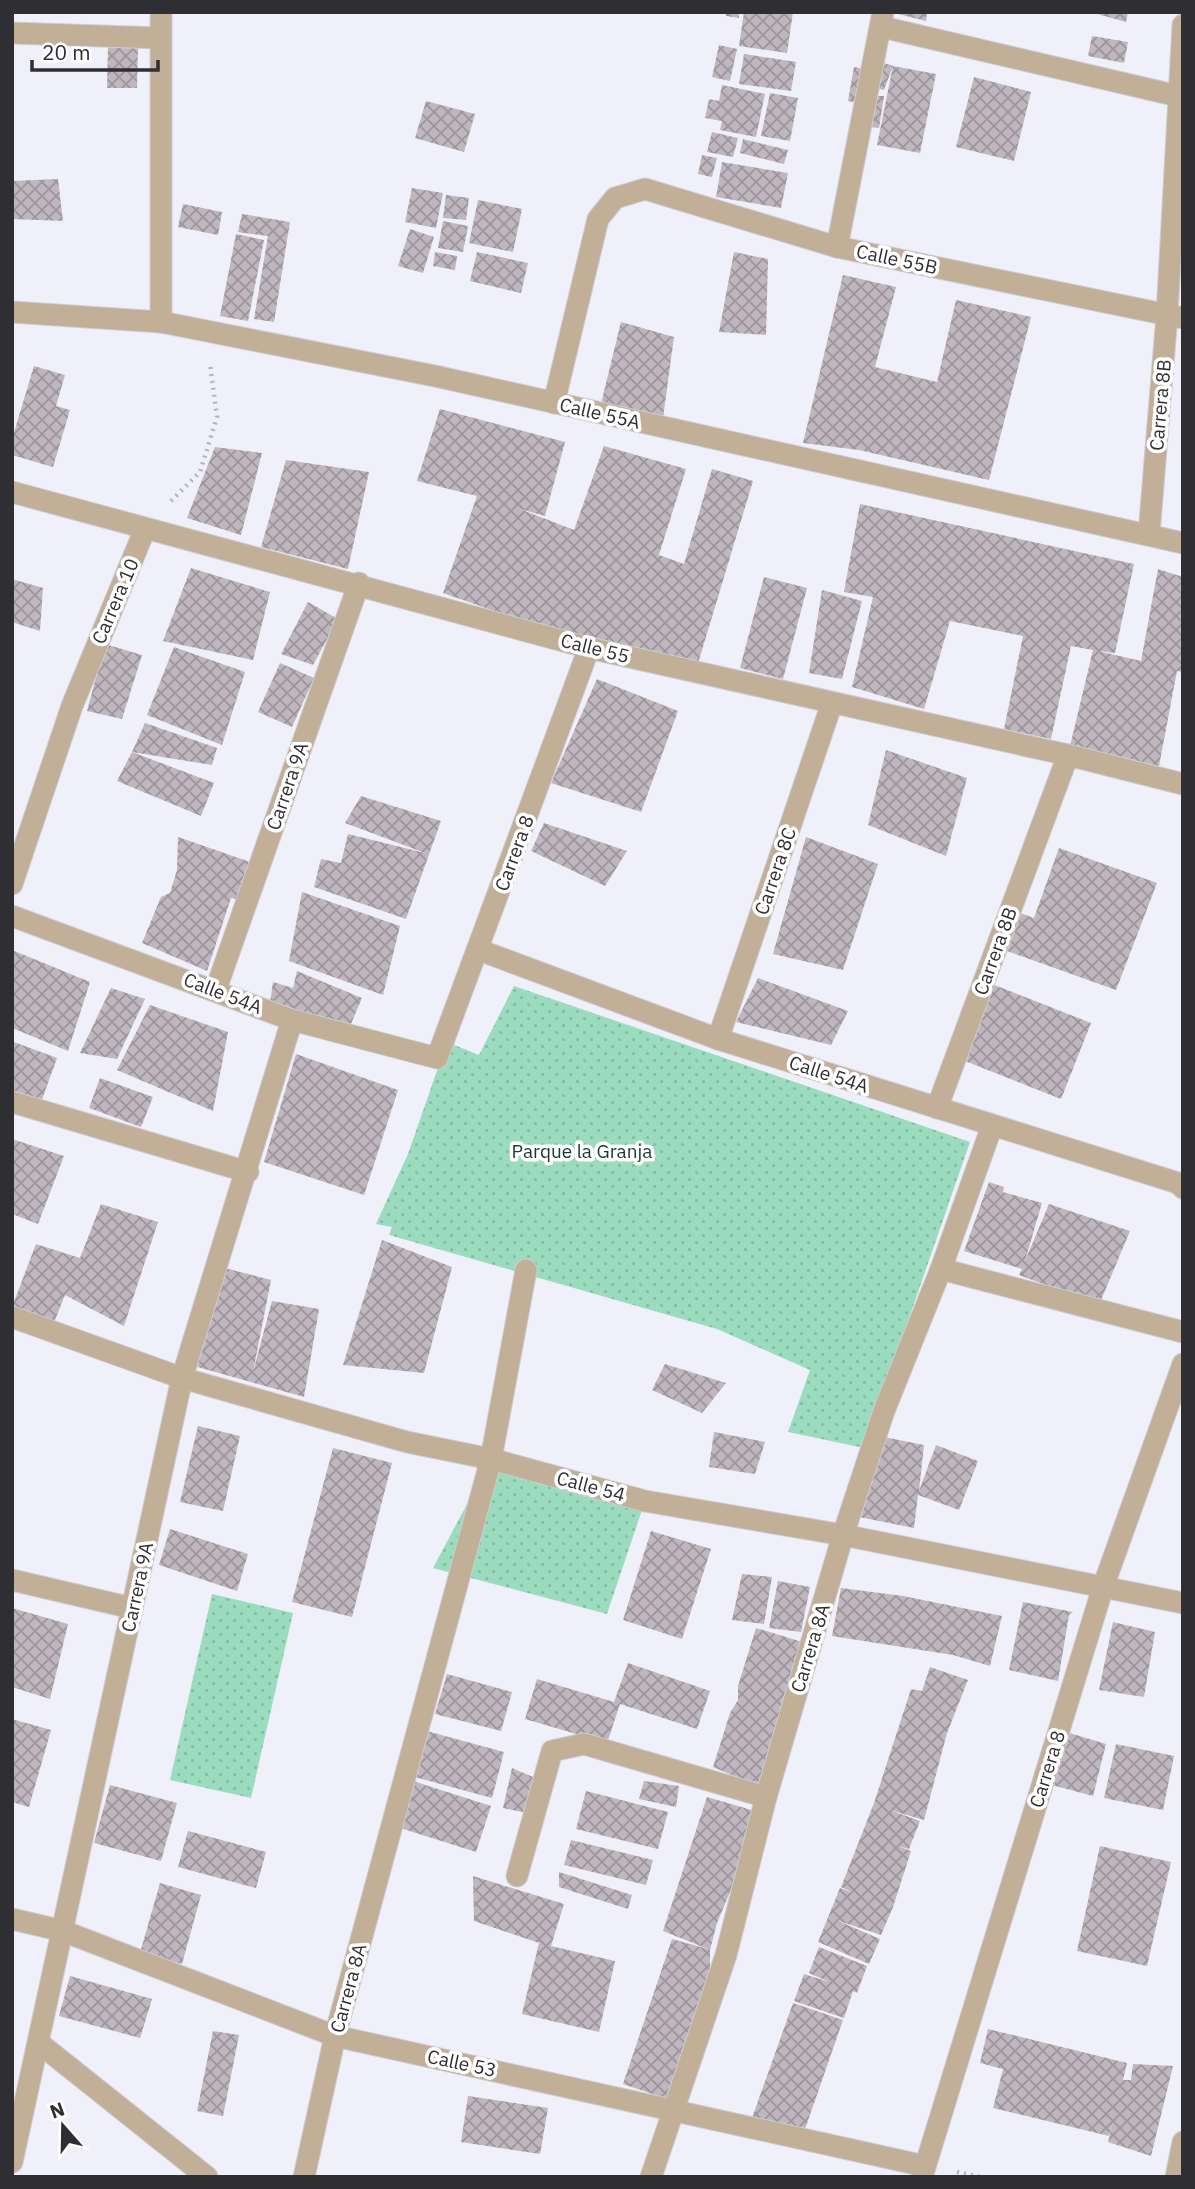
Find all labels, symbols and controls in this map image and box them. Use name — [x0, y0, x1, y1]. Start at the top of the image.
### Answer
scale bar — [32, 28, 158, 72]
text: 20 m — [42, 38, 91, 66]
street label: Calle 55B — [854, 239, 940, 279]
street label: Carrera 8B — [1144, 358, 1176, 452]
street label: Calle 55A — [557, 392, 643, 434]
street label: Carrera 10 — [86, 555, 144, 647]
street label: Calle 55 — [558, 628, 632, 668]
street label: Carrera 9A — [261, 739, 313, 833]
street label: Carrera 8 — [489, 812, 539, 894]
street label: Carrera 8C — [749, 824, 801, 918]
street label: Carrera 8B — [968, 904, 1022, 998]
street label: Calle 54A — [180, 967, 266, 1019]
street label: Calle 54A — [786, 1050, 872, 1098]
park label: Parque la Granja — [512, 1139, 652, 1163]
street label: Calle 54 — [554, 1465, 628, 1507]
street label: Carrera 9A — [116, 1540, 158, 1634]
street label: Carrera 8A — [785, 1601, 835, 1695]
street label: Carrera 8 — [1024, 1728, 1070, 1810]
street label: Carrera 8A — [325, 1941, 371, 2035]
street label: Calle 53 — [425, 2044, 499, 2082]
north arrow — [28, 2091, 98, 2161]
text: N — [47, 2096, 68, 2124]

